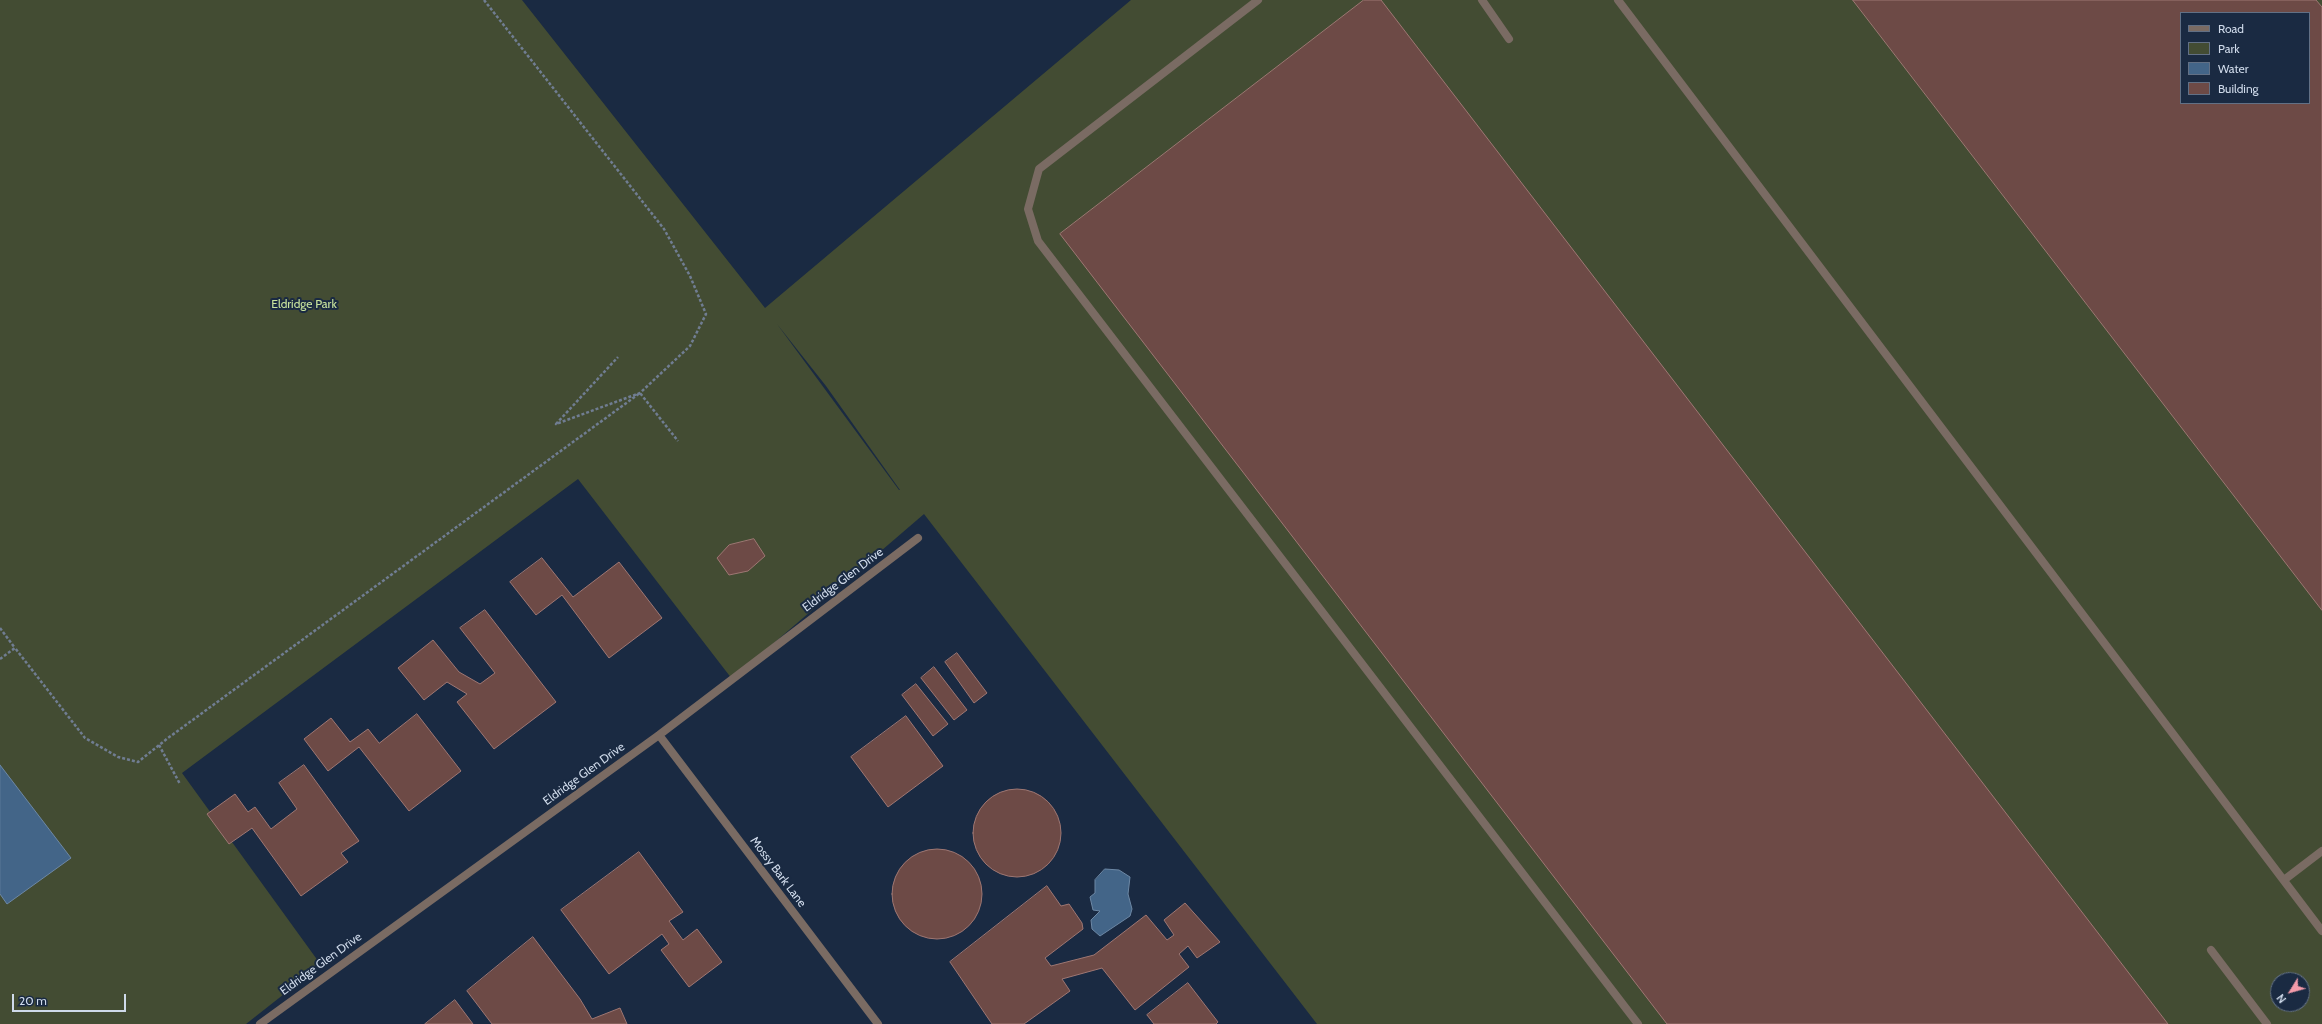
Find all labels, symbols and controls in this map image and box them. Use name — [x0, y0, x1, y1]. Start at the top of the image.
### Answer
legend — [2180, 12, 2310, 104]
text: Road — [2218, 21, 2244, 36]
text: Park — [2218, 41, 2240, 56]
text: Water — [2218, 61, 2248, 76]
text: Building — [2218, 81, 2259, 96]
park label: Eldridge Park — [271, 297, 337, 311]
street label: Eldridge Glen Drive — [800, 545, 886, 615]
street label: Eldridge Glen Drive — [540, 740, 628, 808]
street label: Mossy Bark Lane — [747, 834, 809, 910]
street label: Eldridge Glen Drive — [277, 930, 365, 998]
north arrow — [2270, 972, 2310, 1012]
scale bar — [14, 986, 128, 1012]
text: N — [2273, 991, 2289, 1006]
text: 20 m — [19, 993, 47, 1008]

